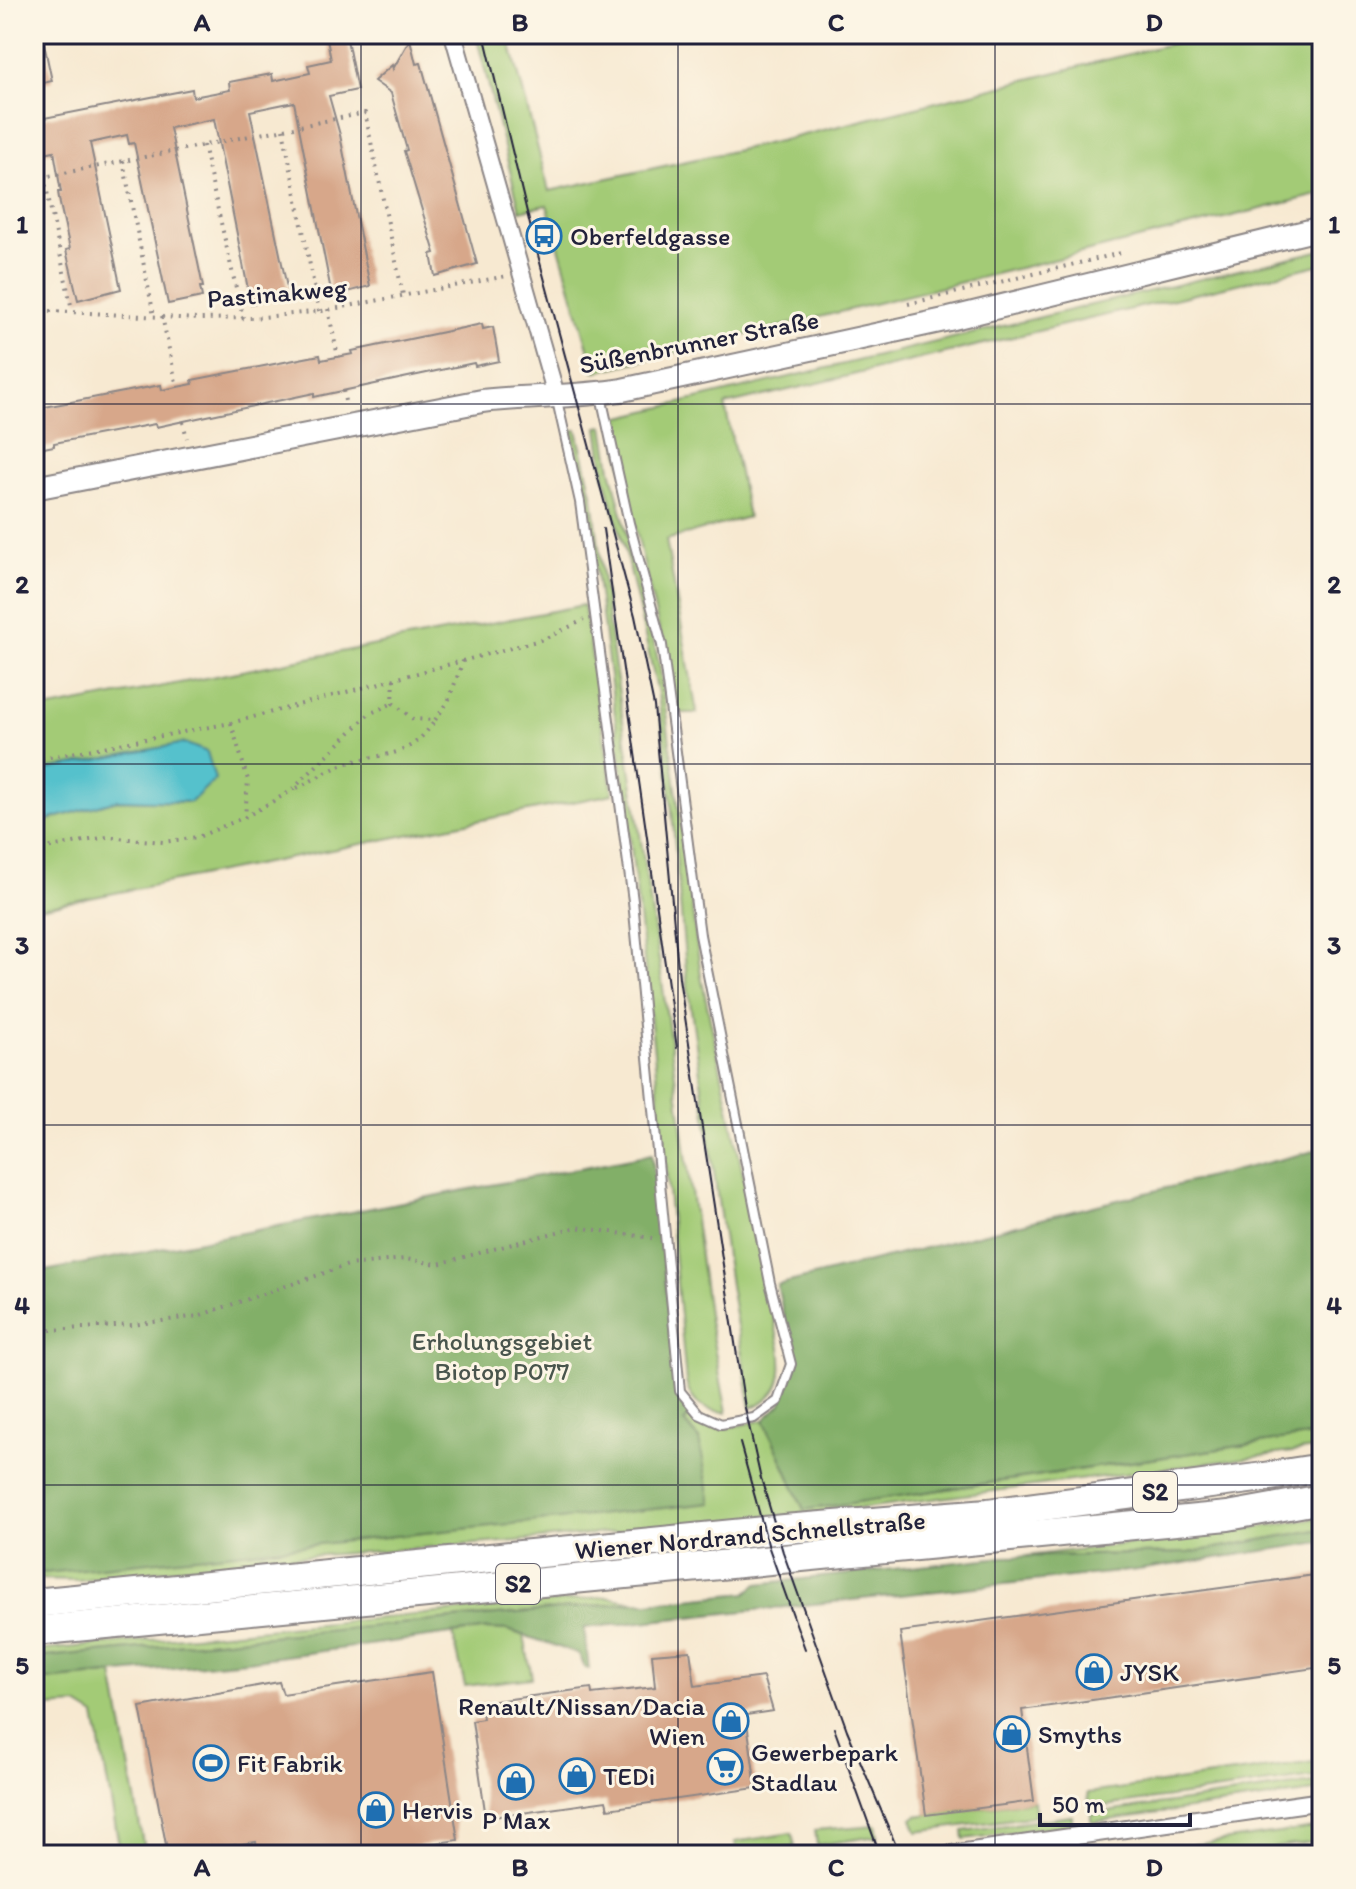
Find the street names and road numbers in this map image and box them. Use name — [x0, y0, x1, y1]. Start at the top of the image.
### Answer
street label: Pastinakweg — [206, 271, 349, 315]
street label: Süßenbrunner Straße — [577, 303, 821, 381]
road number: S2 — [1133, 1472, 1177, 1512]
street label: Wiener Nordrand Schnellstraße — [573, 1504, 927, 1566]
road number: S2 — [496, 1564, 540, 1604]

